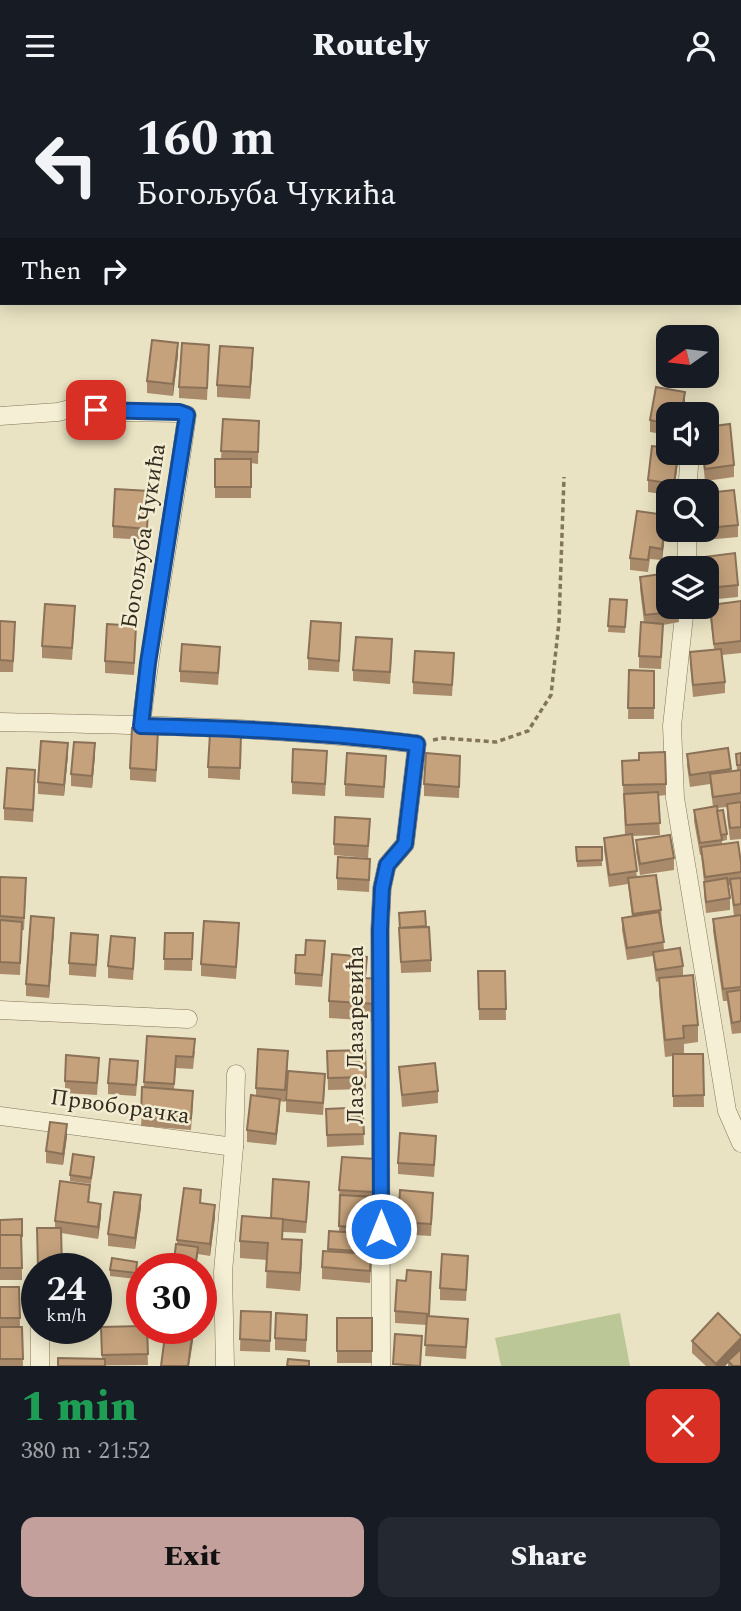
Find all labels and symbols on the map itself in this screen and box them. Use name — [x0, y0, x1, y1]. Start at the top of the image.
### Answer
north arrow — [656, 325, 719, 389]
pin — [66, 380, 126, 440]
street label: Богољуба Чукића — [112, 441, 176, 631]
street label: Лазе Лазаревића — [339, 945, 374, 1125]
street label: Првоборачка — [48, 1080, 192, 1134]
position arrow — [344, 1192, 418, 1266]
speed limit sign: 30 — [126, 1253, 217, 1344]

